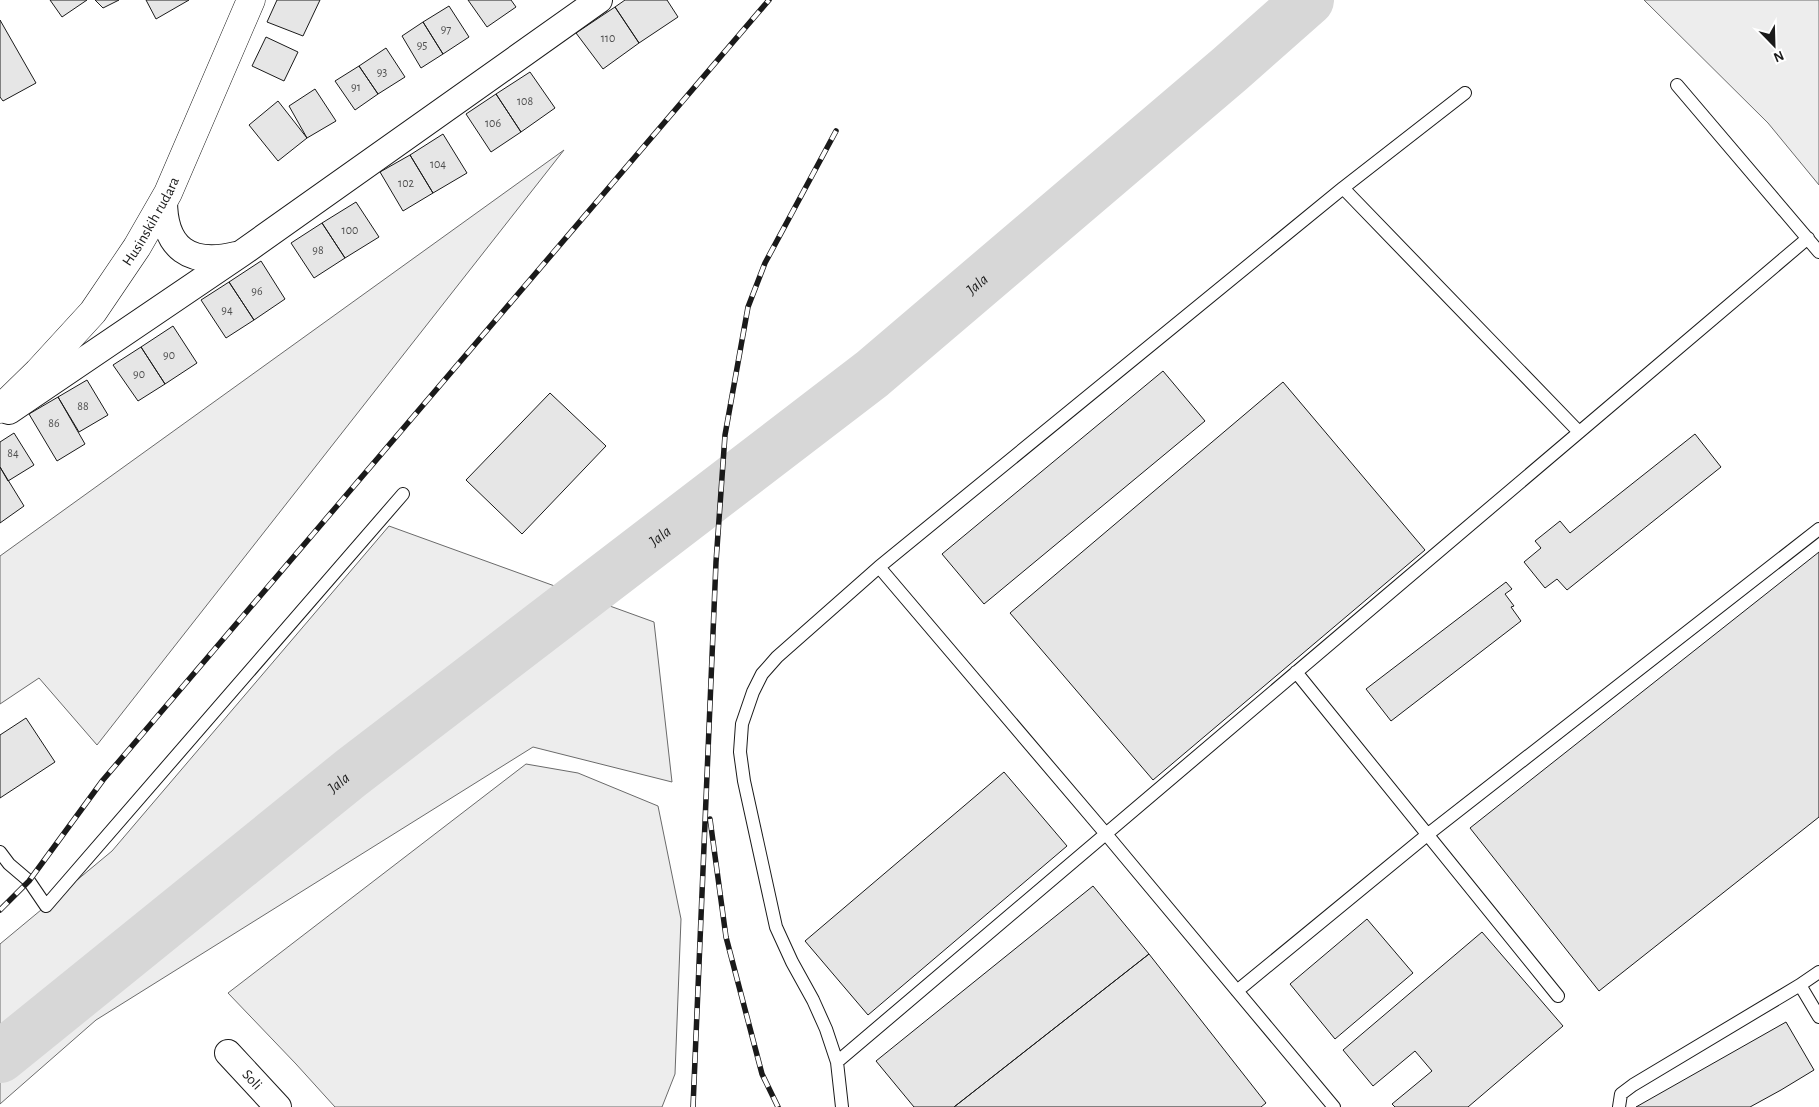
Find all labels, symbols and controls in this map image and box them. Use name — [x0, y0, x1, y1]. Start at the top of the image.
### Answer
north arrow — [1749, 20, 1799, 70]
house number: 97 — [441, 23, 451, 35]
house number: 110 — [601, 32, 615, 44]
house number: 95 — [417, 39, 427, 51]
text: N — [1771, 48, 1786, 64]
house number: 93 — [377, 66, 387, 78]
house number: 91 — [351, 81, 361, 93]
house number: 108 — [517, 95, 533, 107]
house number: 106 — [485, 117, 501, 129]
house number: 104 — [430, 158, 446, 170]
street label: Husinskih rudara — [119, 175, 182, 268]
house number: 102 — [398, 177, 414, 189]
house number: 100 — [342, 224, 358, 236]
house number: 98 — [312, 244, 324, 256]
water label: Jala — [963, 271, 991, 298]
house number: 96 — [251, 285, 263, 297]
house number: 94 — [221, 304, 233, 316]
house number: 90 — [163, 349, 175, 361]
house number: 90 — [133, 368, 145, 380]
house number: 88 — [77, 400, 89, 412]
house number: 86 — [48, 417, 60, 429]
house number: 84 — [7, 447, 19, 459]
water label: Jala — [646, 523, 674, 550]
water label: Jala — [324, 769, 353, 797]
street label: Soli — [240, 1066, 265, 1092]

